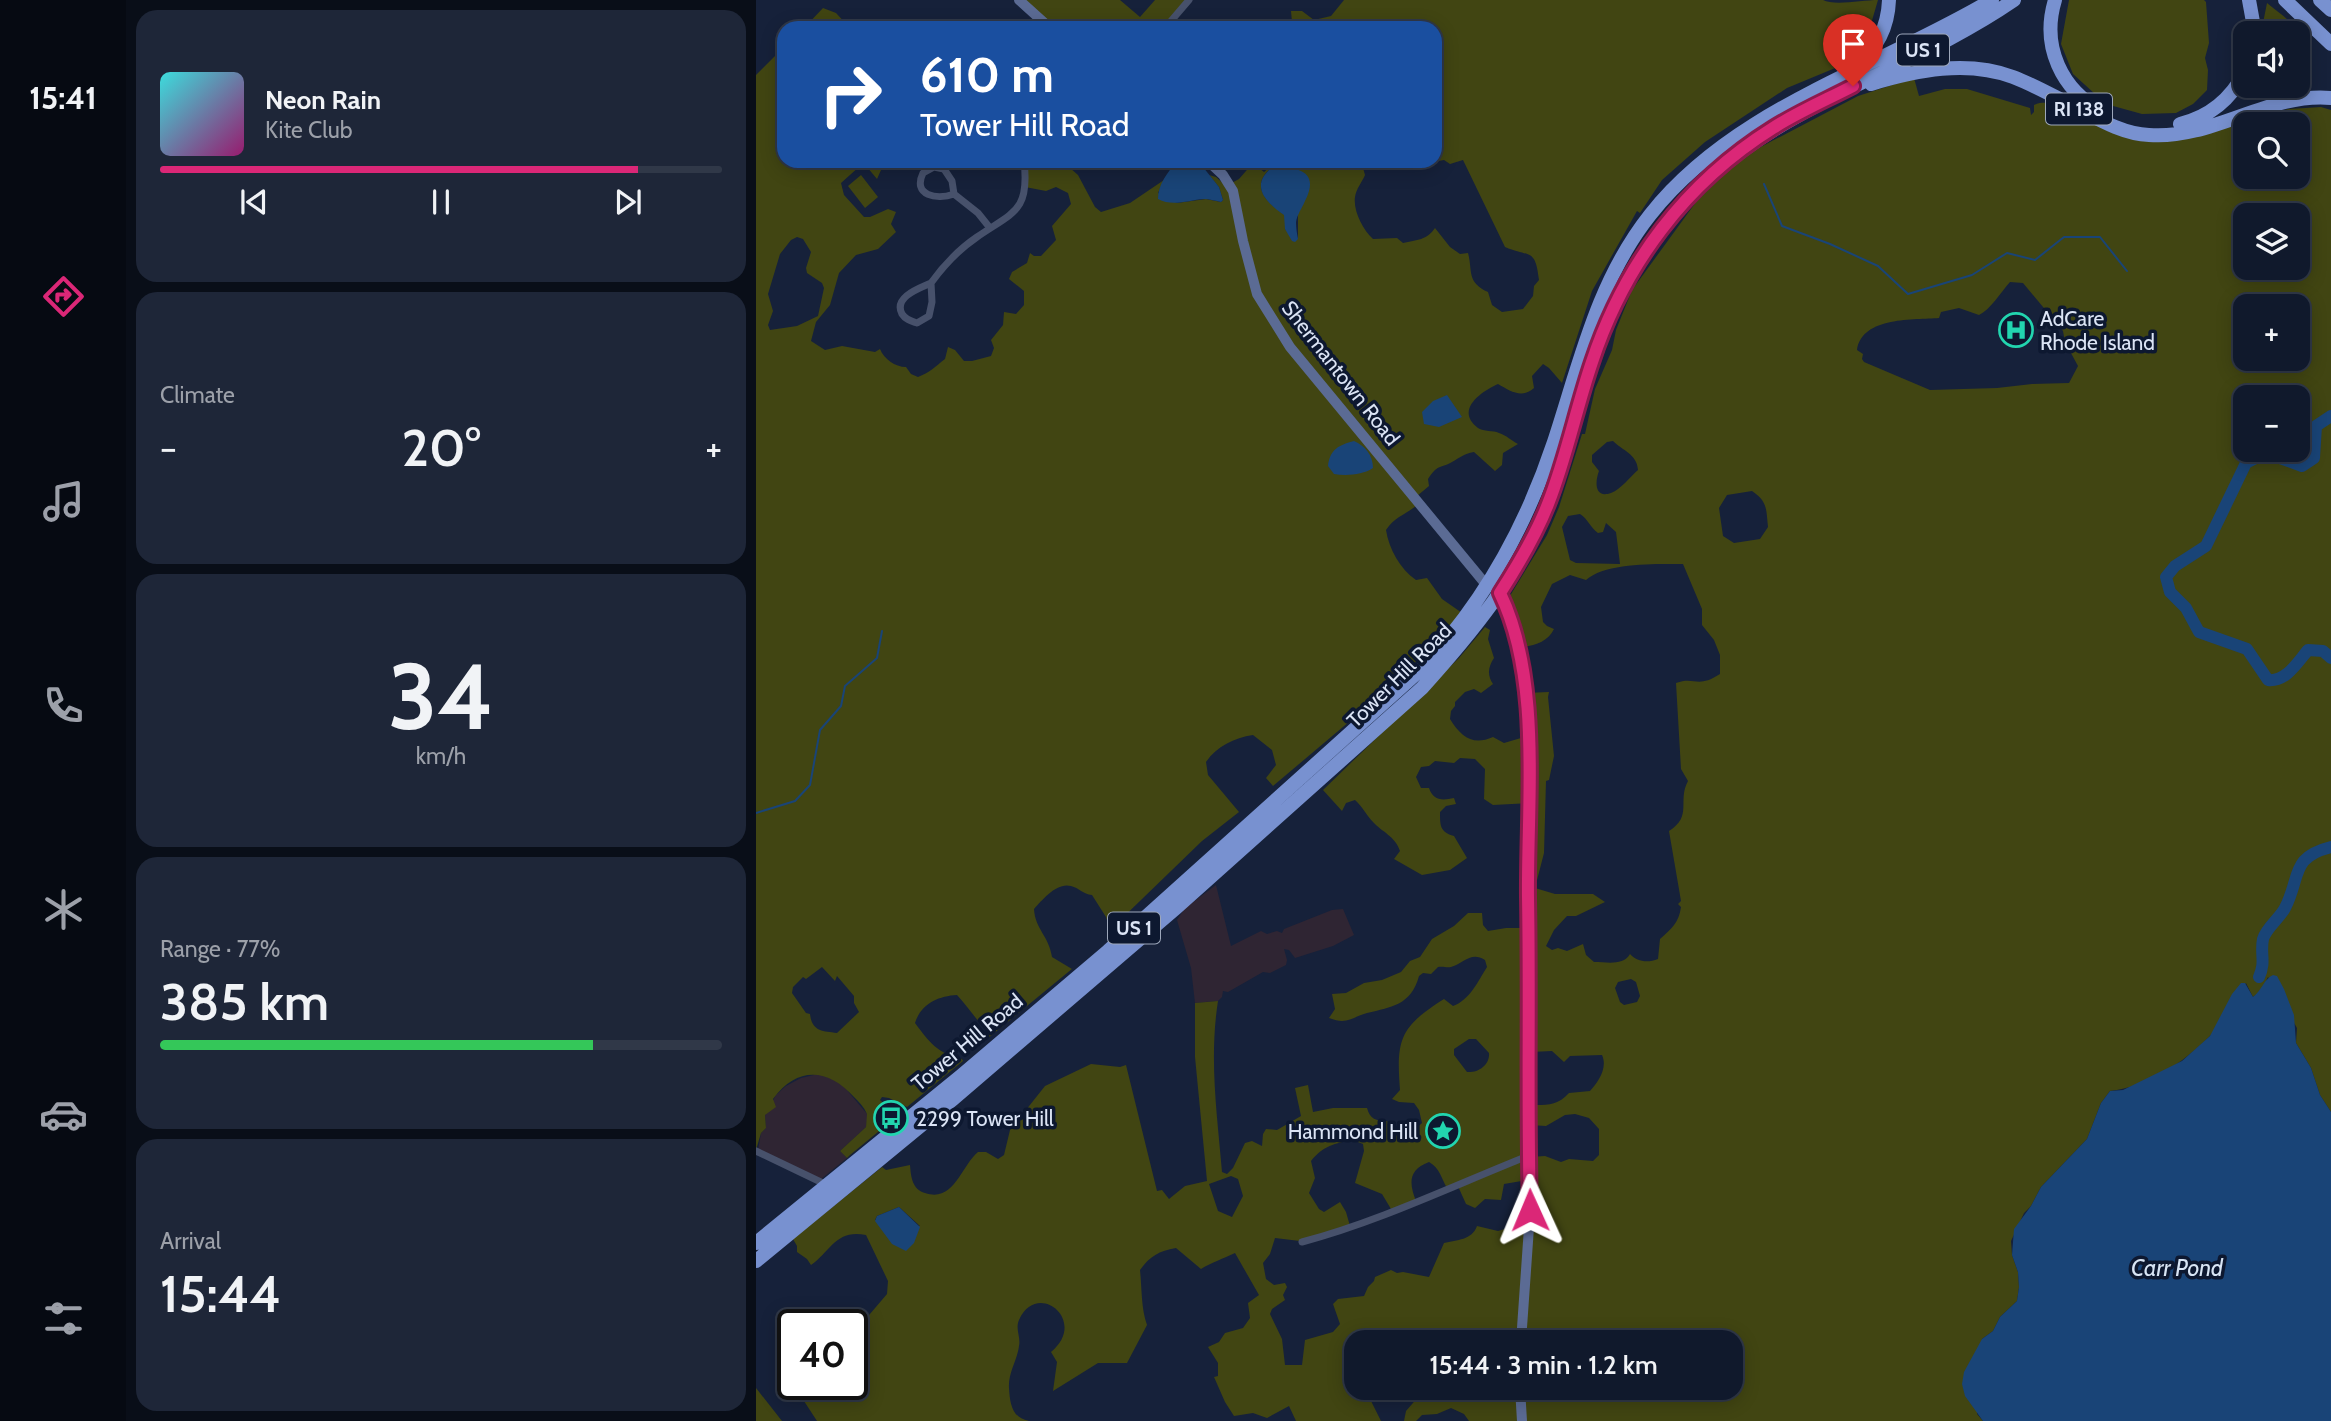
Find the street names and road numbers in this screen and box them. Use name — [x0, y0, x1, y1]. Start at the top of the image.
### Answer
road number: US 1 — [1897, 34, 1949, 66]
road number: RI 138 — [2046, 94, 2112, 124]
street label: Shermantown Road — [1277, 296, 1405, 450]
street label: Tower Hill Road — [1342, 618, 1456, 732]
road number: US 1 — [1108, 912, 1160, 944]
street label: Tower Hill Road — [906, 988, 1028, 1096]

